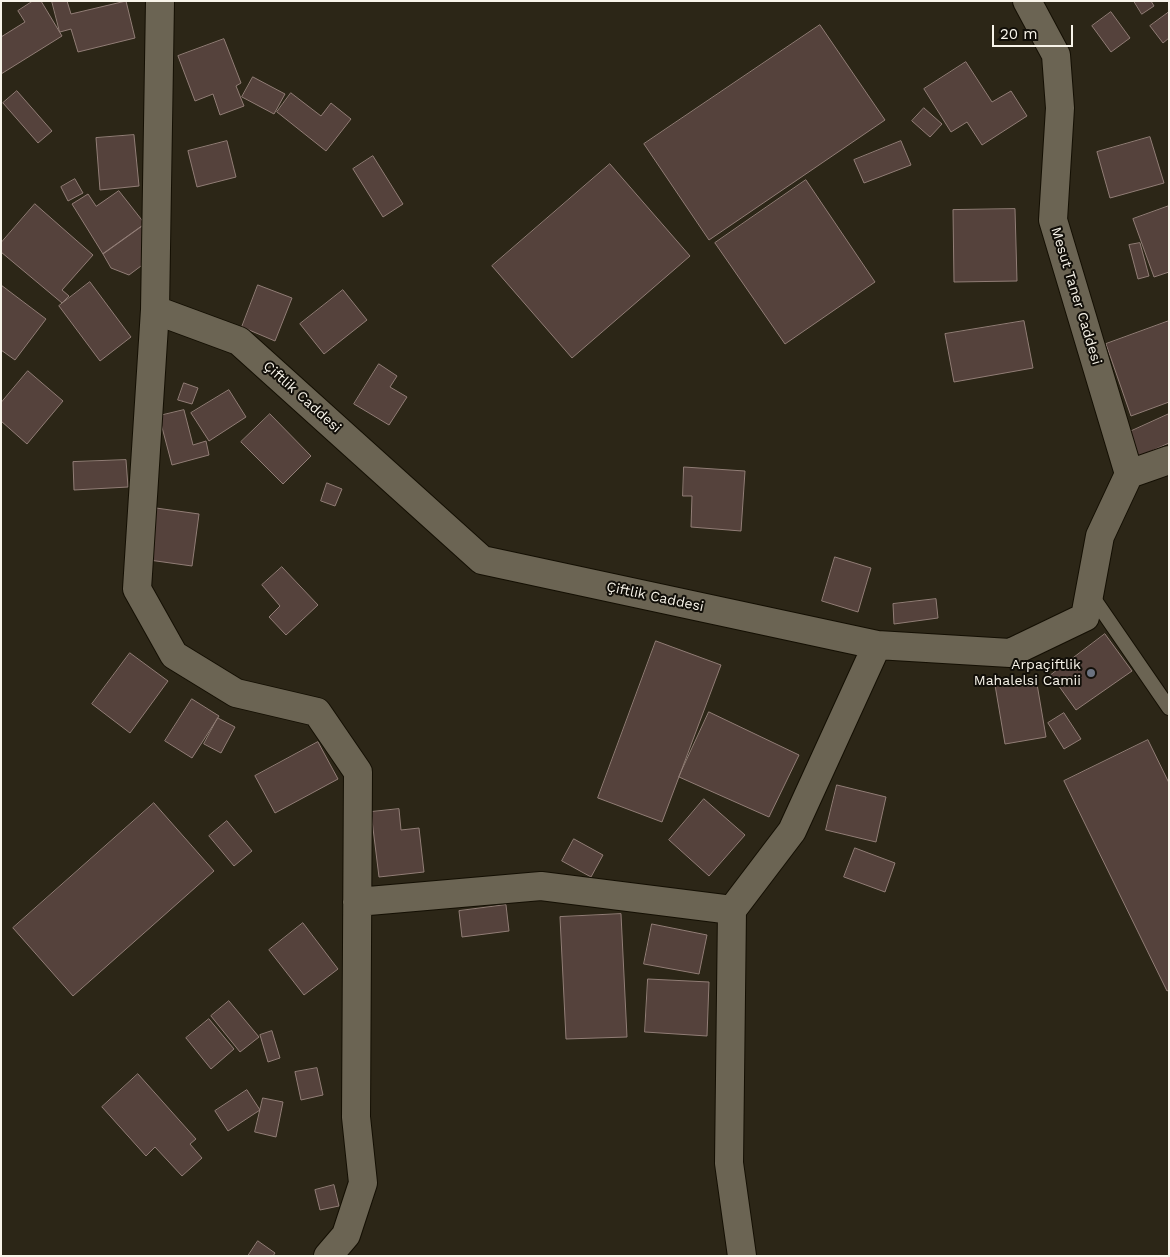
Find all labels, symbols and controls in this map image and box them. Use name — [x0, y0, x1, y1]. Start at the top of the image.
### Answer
scale bar — [995, 15, 1076, 47]
text: 20 m — [1000, 25, 1038, 43]
street label: Mesut Taner Caddesi — [1047, 225, 1105, 367]
street label: Çiftlik Caddesi — [260, 358, 344, 436]
street label: Çiftlik Caddesi — [605, 578, 705, 616]
place label: Arpaçiftlik Mahalelsi Camii — [974, 657, 1081, 690]
marker: Arpaçiftlik Mahalelsi Camii — [1085, 667, 1097, 679]

